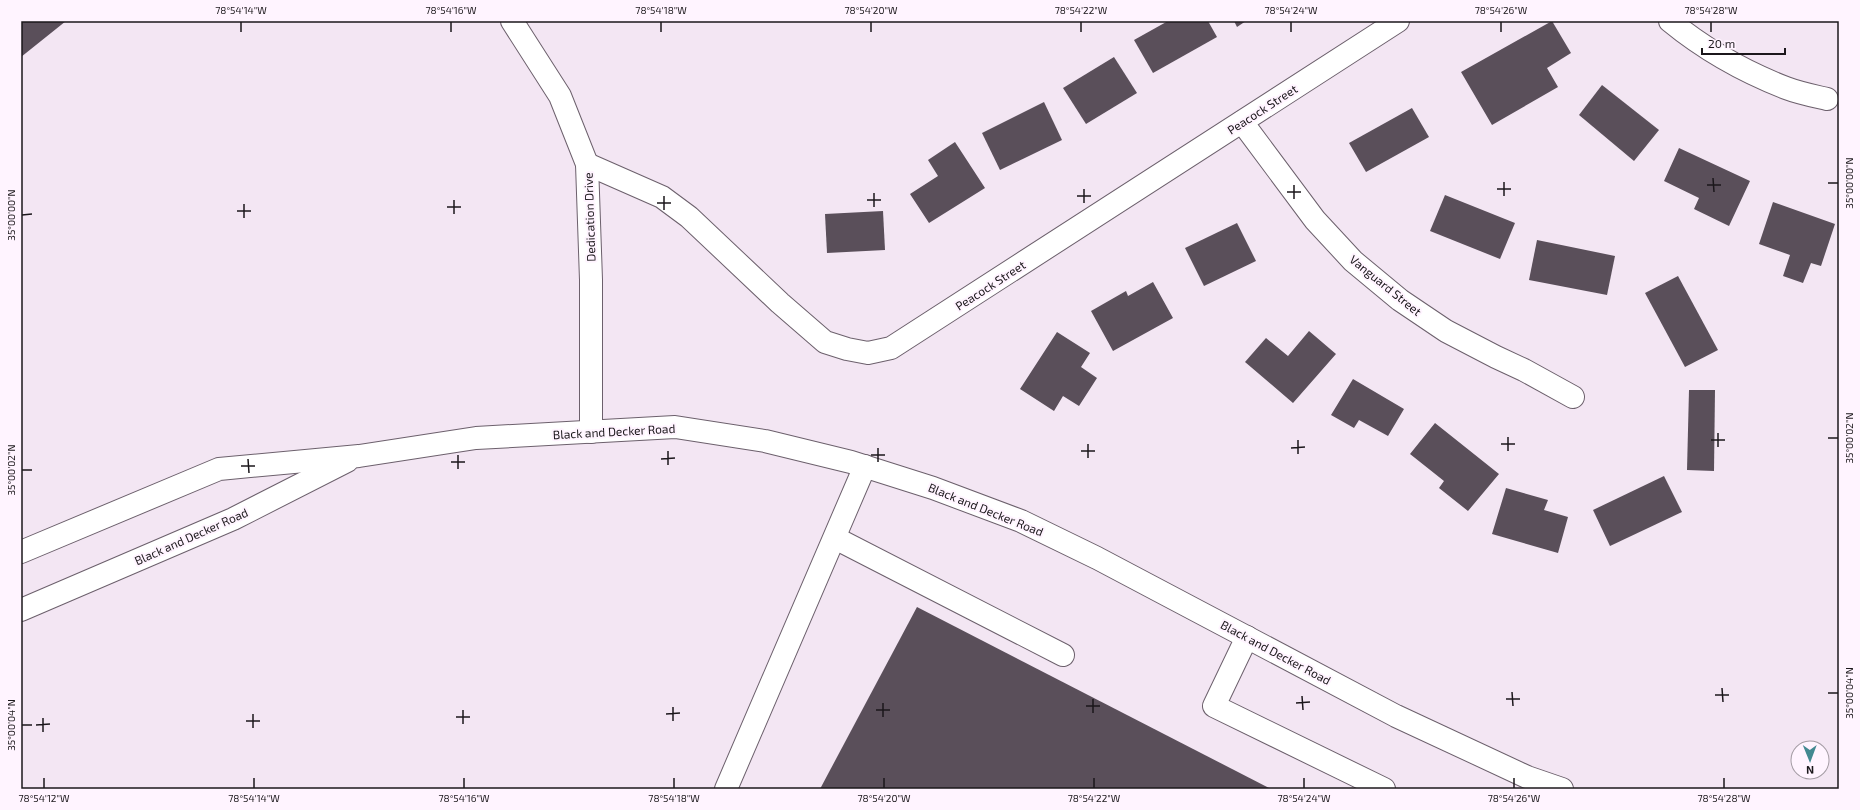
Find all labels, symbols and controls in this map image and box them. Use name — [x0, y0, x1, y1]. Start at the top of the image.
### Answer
text: 78°54'14"W — [215, 4, 267, 16]
text: 78°54'16"W — [425, 4, 477, 16]
text: 78°54'18"W — [635, 4, 687, 16]
text: 78°54'20"W — [844, 4, 898, 16]
text: 78°54'22"W — [1055, 4, 1108, 16]
text: 78°54'24"W — [1264, 4, 1318, 16]
text: 78°54'26"W — [1475, 4, 1528, 16]
text: 78°54'28"W — [1684, 4, 1738, 16]
scale bar — [1702, 30, 1785, 56]
text: 20 m — [1708, 36, 1735, 50]
street label: Peacock Street — [1224, 81, 1300, 137]
text: 35°00'00"N — [1843, 157, 1855, 209]
street label: Dedication Drive — [580, 172, 598, 262]
text: 35°00'00"N — [5, 189, 17, 241]
street label: Vanguard Street — [1347, 252, 1425, 318]
street label: Peacock Street — [952, 257, 1028, 313]
text: 35°00'02"N — [1843, 413, 1855, 463]
street label: Black and Decker Road — [552, 421, 676, 441]
text: 35°00'02"N — [5, 445, 17, 495]
street label: Black and Decker Road — [926, 480, 1046, 538]
street label: Black and Decker Road — [132, 505, 250, 567]
street label: Black and Decker Road — [1219, 617, 1333, 687]
text: 35°00'04"N — [1843, 667, 1855, 719]
text: 35°00'04"N — [5, 699, 17, 751]
north arrow — [1790, 740, 1830, 780]
text: N — [1806, 764, 1814, 777]
text: 78°54'12"W — [19, 792, 70, 804]
text: 78°54'14"W — [228, 792, 280, 804]
text: 78°54'16"W — [438, 792, 490, 804]
text: 78°54'18"W — [648, 792, 700, 804]
text: 78°54'20"W — [857, 792, 911, 804]
text: 78°54'22"W — [1068, 792, 1121, 804]
text: 78°54'24"W — [1277, 792, 1331, 804]
text: 78°54'26"W — [1488, 792, 1541, 804]
text: 78°54'28"W — [1697, 792, 1751, 804]

